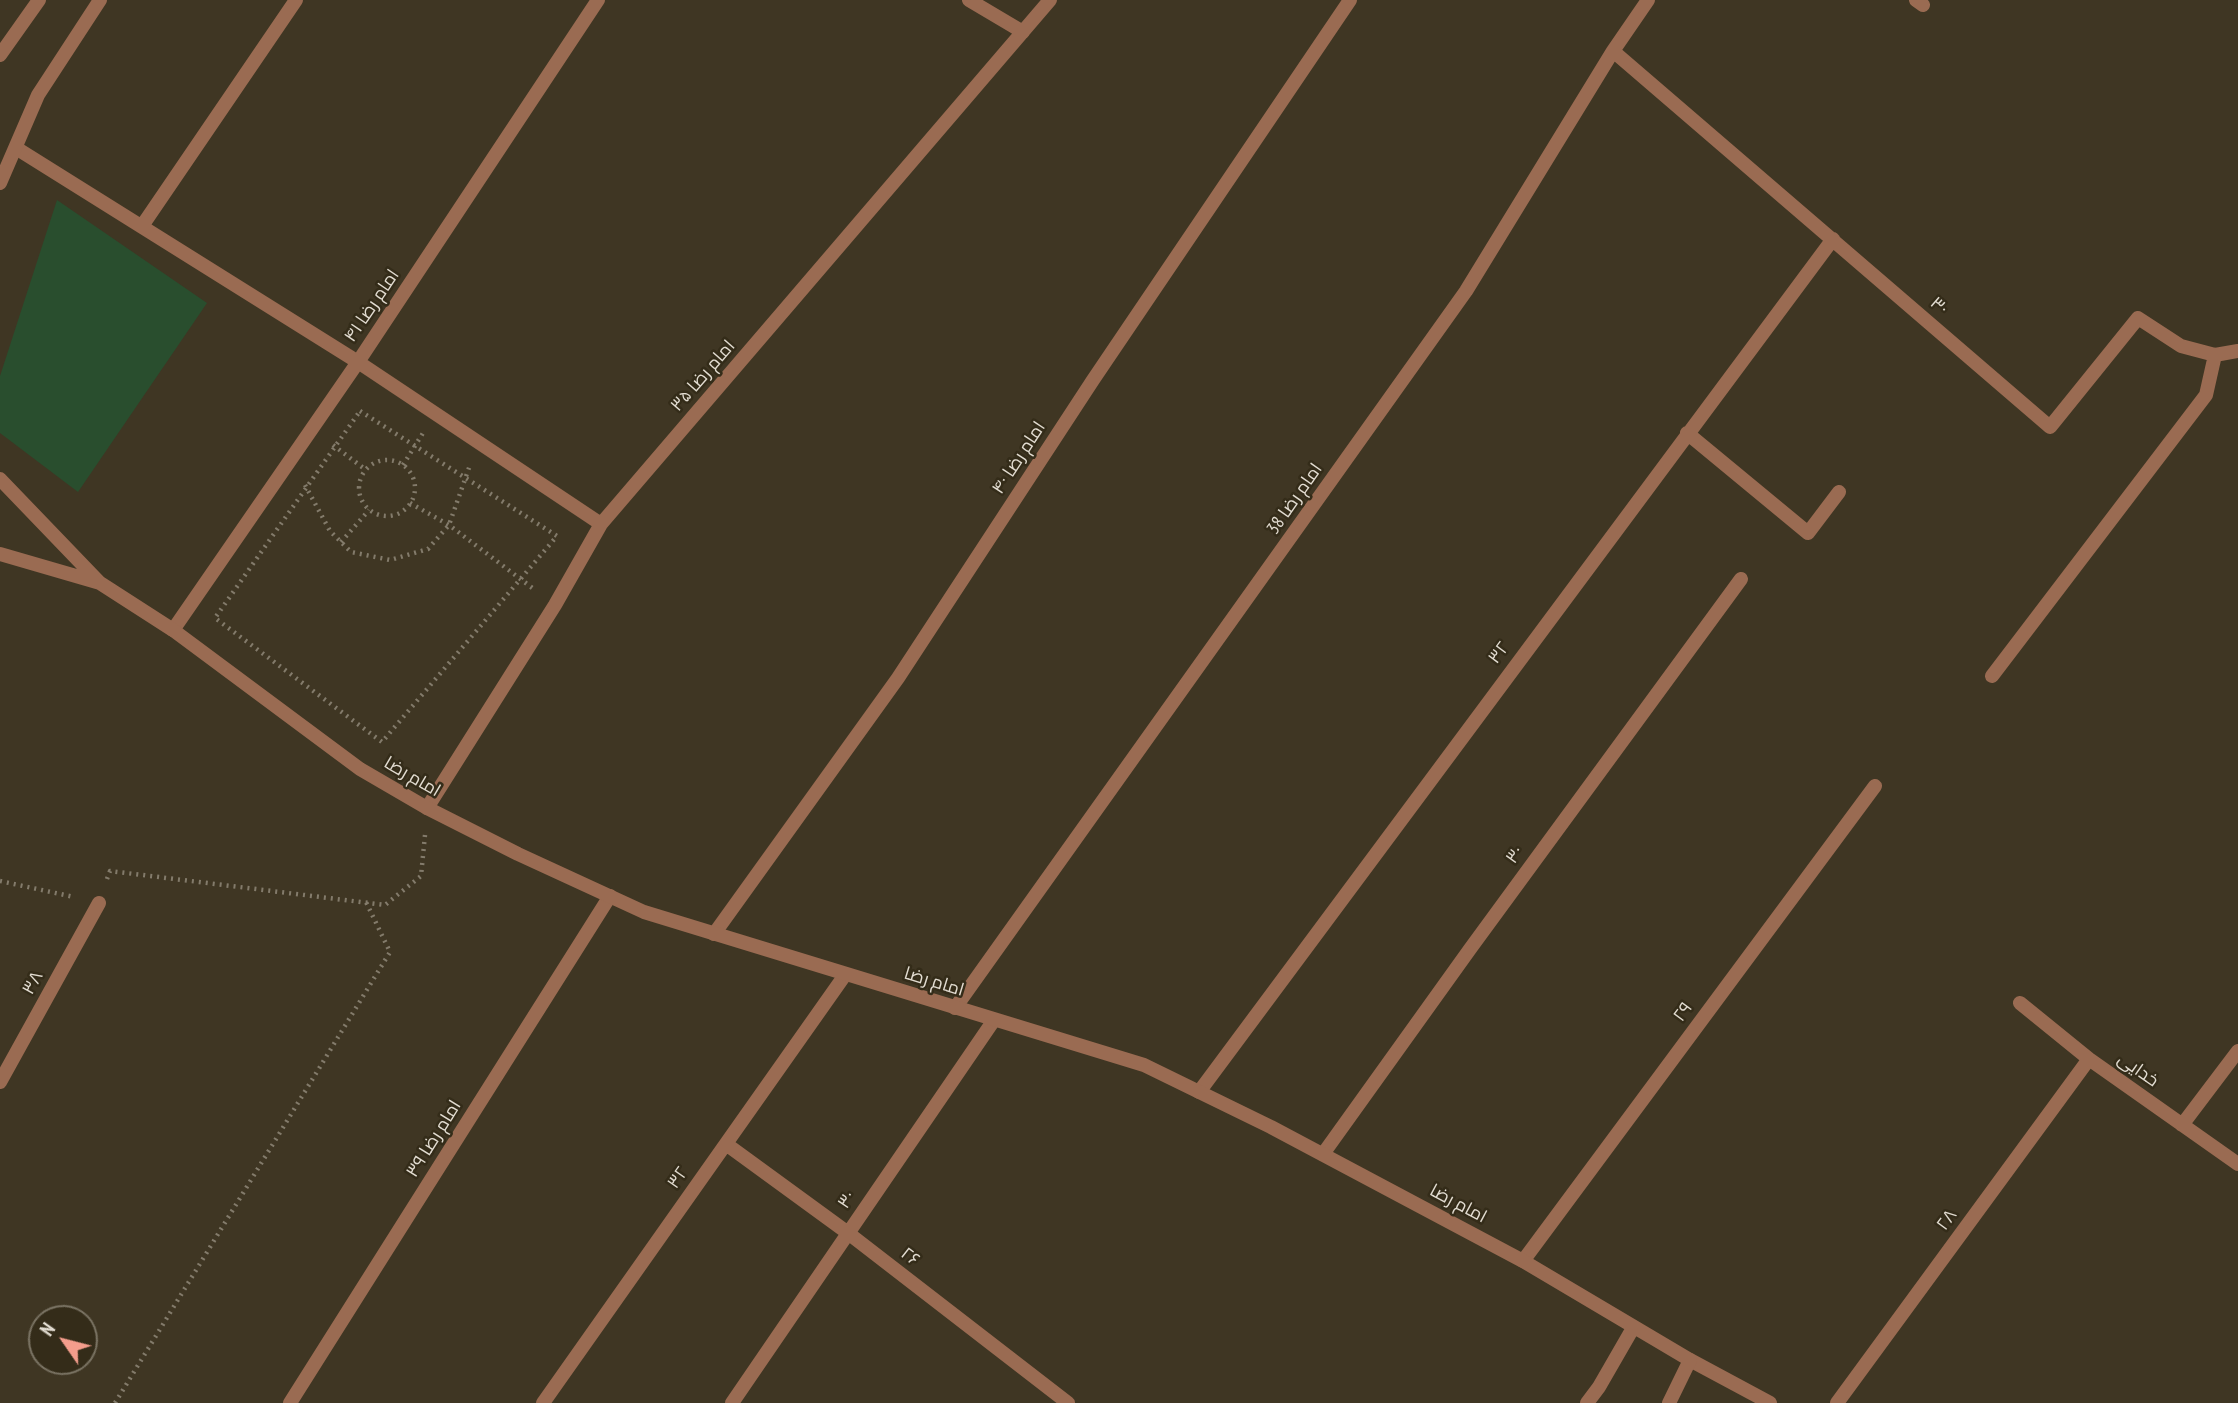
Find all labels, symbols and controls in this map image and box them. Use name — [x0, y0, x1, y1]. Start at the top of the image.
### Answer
street label: امام رضا ۴۱ — [340, 266, 404, 346]
street label: ۳۰ — [1926, 292, 1952, 320]
street label: امام رضا ۳۵ — [666, 336, 740, 416]
street label: امام رضا ۴۰ — [988, 418, 1050, 498]
street label: امام رضا 38 — [1263, 459, 1327, 539]
street label: ۳۲ — [1484, 638, 1514, 668]
street label: امام رضا — [380, 752, 444, 802]
street label: ۳۰ — [1501, 842, 1529, 868]
street label: امام رضا — [901, 963, 967, 1001]
street label: ۳۸ — [18, 968, 48, 998]
street label: ۲۹ — [1669, 998, 1697, 1026]
street label: خدایی — [2113, 1048, 2163, 1092]
street label: امام رضا ۳۹ — [402, 1096, 466, 1182]
street label: ۳۲ — [663, 1163, 693, 1193]
street label: امام رضا — [1426, 1180, 1490, 1228]
street label: ۳۰ — [833, 1187, 861, 1213]
street label: ۲۸ — [1932, 1205, 1962, 1235]
street label: ۲۶ — [896, 1243, 924, 1271]
north arrow — [28, 1305, 98, 1375]
text: N — [35, 1318, 60, 1340]

